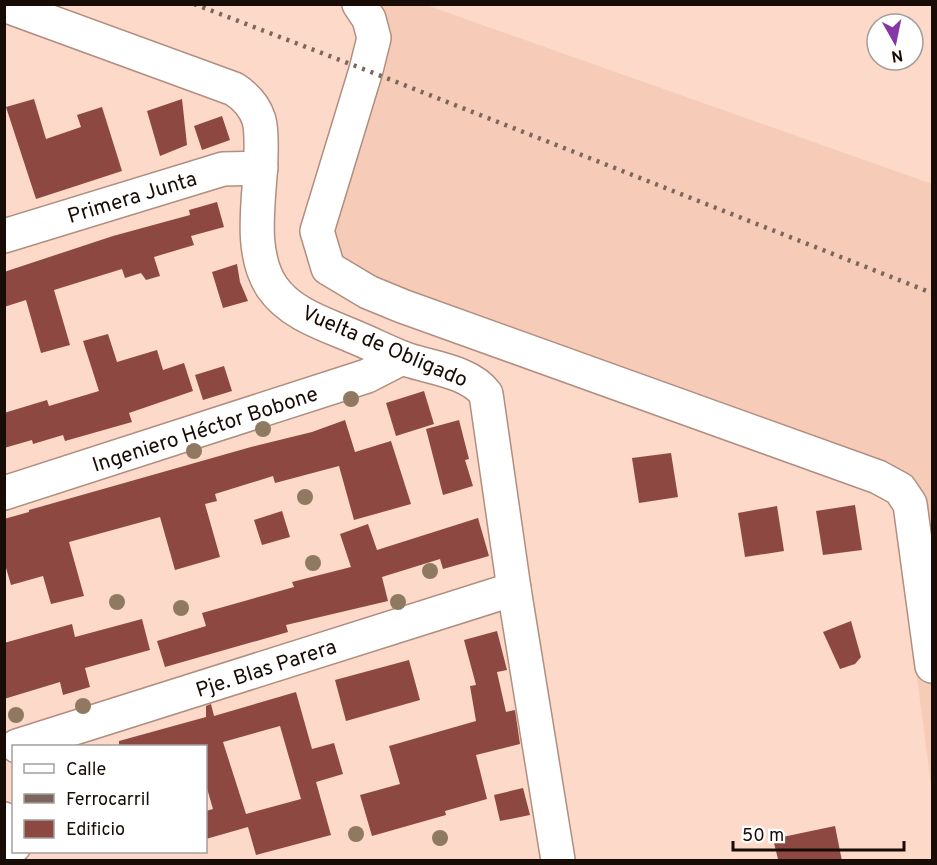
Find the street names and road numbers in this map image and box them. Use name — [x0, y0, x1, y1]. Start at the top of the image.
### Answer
street label: Primera Junta — [65, 166, 200, 231]
street label: Vuelta de Obligado — [297, 300, 471, 394]
street label: Ingeniero Héctor Bobone — [89, 381, 322, 480]
street label: Pje. Blas Parera — [193, 634, 340, 705]

